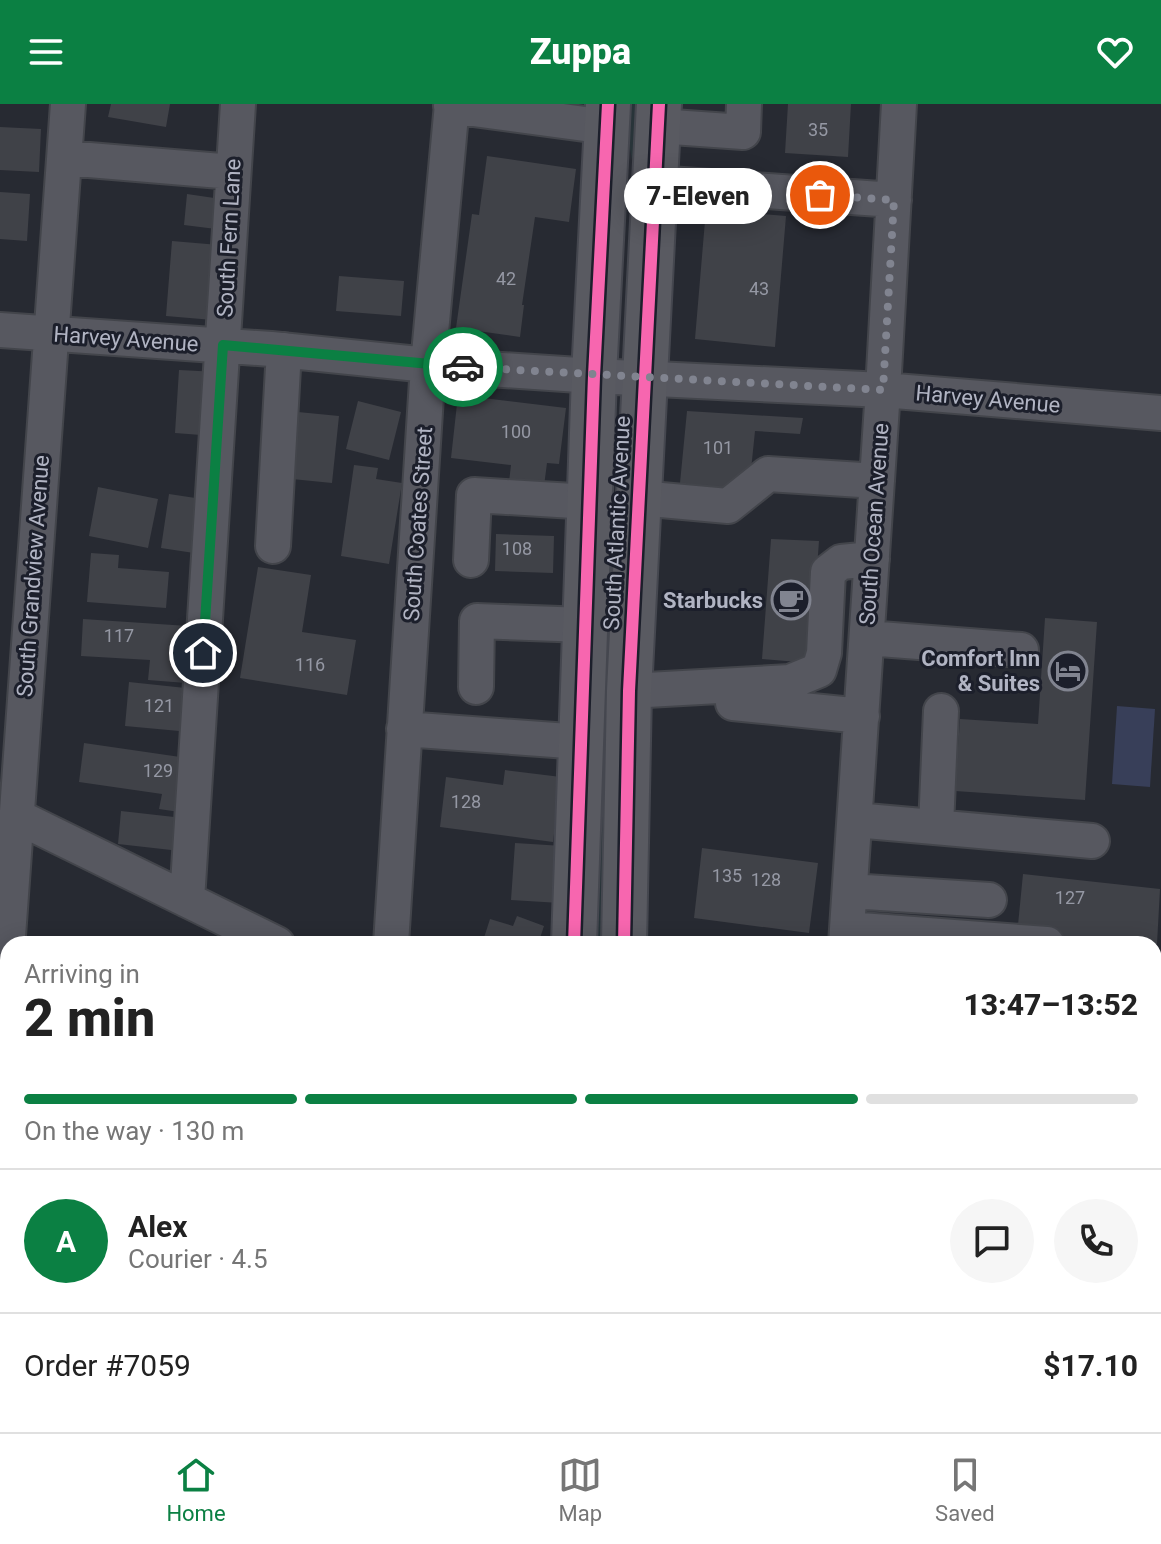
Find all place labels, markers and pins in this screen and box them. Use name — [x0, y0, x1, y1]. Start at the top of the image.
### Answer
pin — [786, 161, 854, 229]
callout: 7-Eleven — [624, 167, 772, 223]
cafe icon: Starbucks — [770, 579, 812, 621]
place label: Starbucks — [663, 588, 763, 613]
pin — [169, 619, 237, 687]
place label: Comfort Inn & Suites — [921, 646, 1040, 696]
hotel icon: Comfort Inn & Suites — [1047, 650, 1089, 692]

